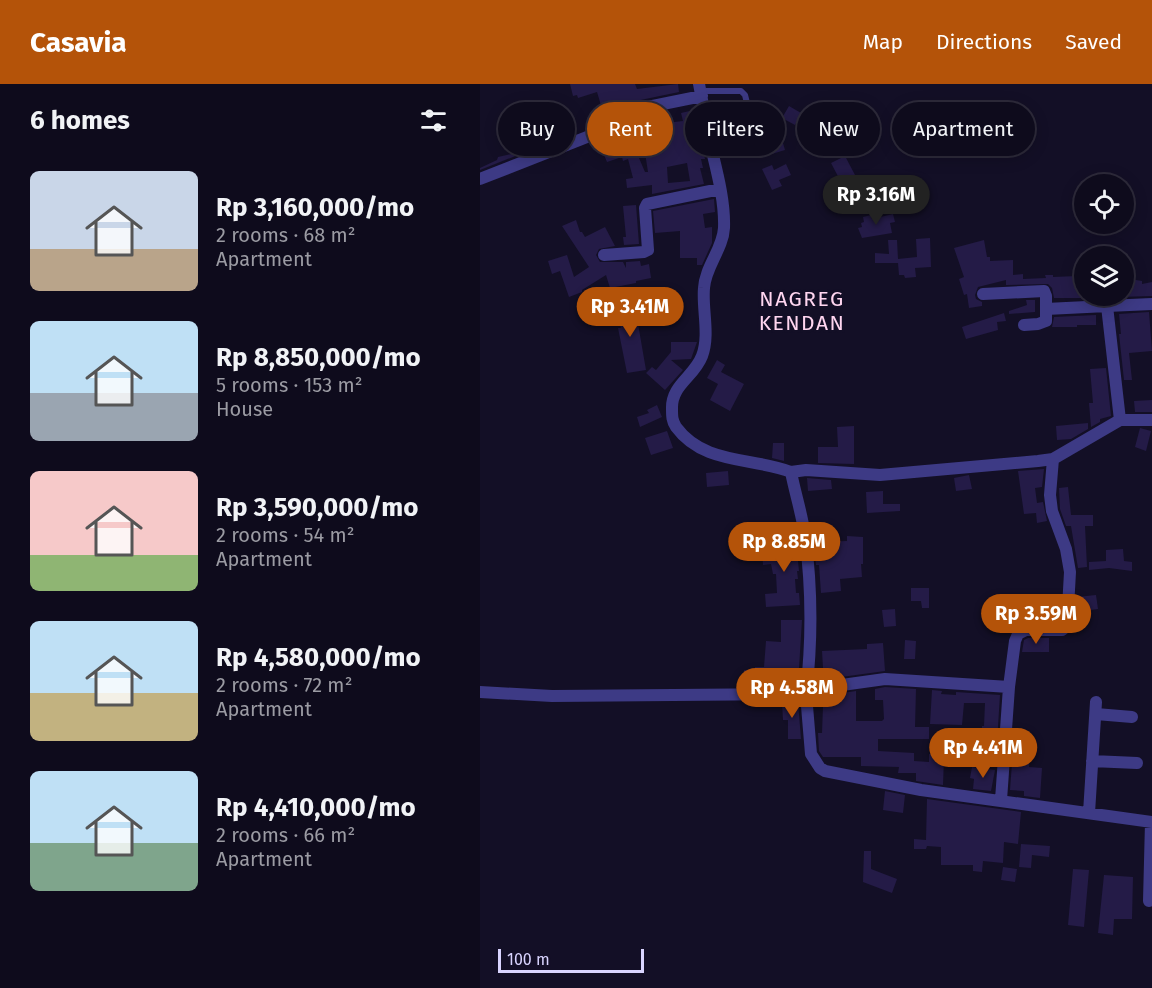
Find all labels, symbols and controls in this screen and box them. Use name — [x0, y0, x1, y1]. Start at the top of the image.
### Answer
text: Casavia — [30, 26, 127, 59]
text: Map — [863, 29, 903, 55]
text: Directions — [936, 29, 1032, 55]
text: Saved — [1065, 29, 1122, 55]
chip: Buy — [498, 102, 575, 156]
chip: Rent — [587, 102, 673, 156]
chip: Filters — [685, 102, 785, 156]
chip: New — [797, 102, 880, 156]
chip: Apartment — [892, 102, 1035, 156]
icon: filters — [417, 104, 450, 137]
text: 6 homes — [30, 105, 130, 136]
map controls — [1074, 174, 1134, 306]
button: locate — [1074, 174, 1134, 234]
pin: Rp 3.16M — [814, 175, 938, 226]
text: Rp 3.16M — [837, 182, 915, 206]
text: Rp 3,160,000/mo — [216, 192, 414, 223]
icon: home — [78, 195, 150, 267]
text: 2 rooms · 68 m² — [216, 223, 356, 247]
button: layers — [1074, 246, 1134, 306]
text: Apartment — [216, 247, 312, 271]
district label: NAGREG KENDAN — [759, 286, 845, 336]
pin: Rp 3.41M — [568, 287, 692, 338]
text: Rp 3.41M — [591, 294, 669, 318]
text: Rp 8,850,000/mo — [216, 342, 421, 373]
icon: home — [78, 345, 150, 417]
text: 5 rooms · 153 m² — [216, 373, 363, 397]
text: House — [216, 397, 273, 421]
text: Rp 3,590,000/mo — [216, 492, 418, 523]
icon: home — [78, 495, 150, 567]
pin: Rp 8.85M — [722, 522, 846, 573]
text: 2 rooms · 54 m² — [216, 523, 355, 547]
text: Rp 8.85M — [742, 529, 826, 553]
text: Apartment — [216, 547, 312, 571]
pin: Rp 3.59M — [974, 594, 1098, 645]
text: Rp 3.59M — [995, 601, 1077, 625]
text: Rp 4,580,000/mo — [216, 642, 421, 673]
icon: home — [78, 645, 150, 717]
pin: Rp 4.58M — [730, 668, 854, 719]
text: 2 rooms · 72 m² — [216, 673, 352, 697]
text: Rp 4.58M — [750, 675, 834, 699]
text: Apartment — [216, 697, 312, 721]
pin: Rp 4.41M — [921, 728, 1045, 779]
text: Rp 4.41M — [943, 735, 1023, 759]
text: Rp 4,410,000/mo — [216, 792, 416, 823]
icon: home — [78, 795, 150, 867]
text: 2 rooms · 66 m² — [216, 823, 355, 847]
text: Apartment — [216, 847, 312, 871]
scale bar — [498, 946, 644, 974]
text: 100 m — [507, 950, 550, 969]

